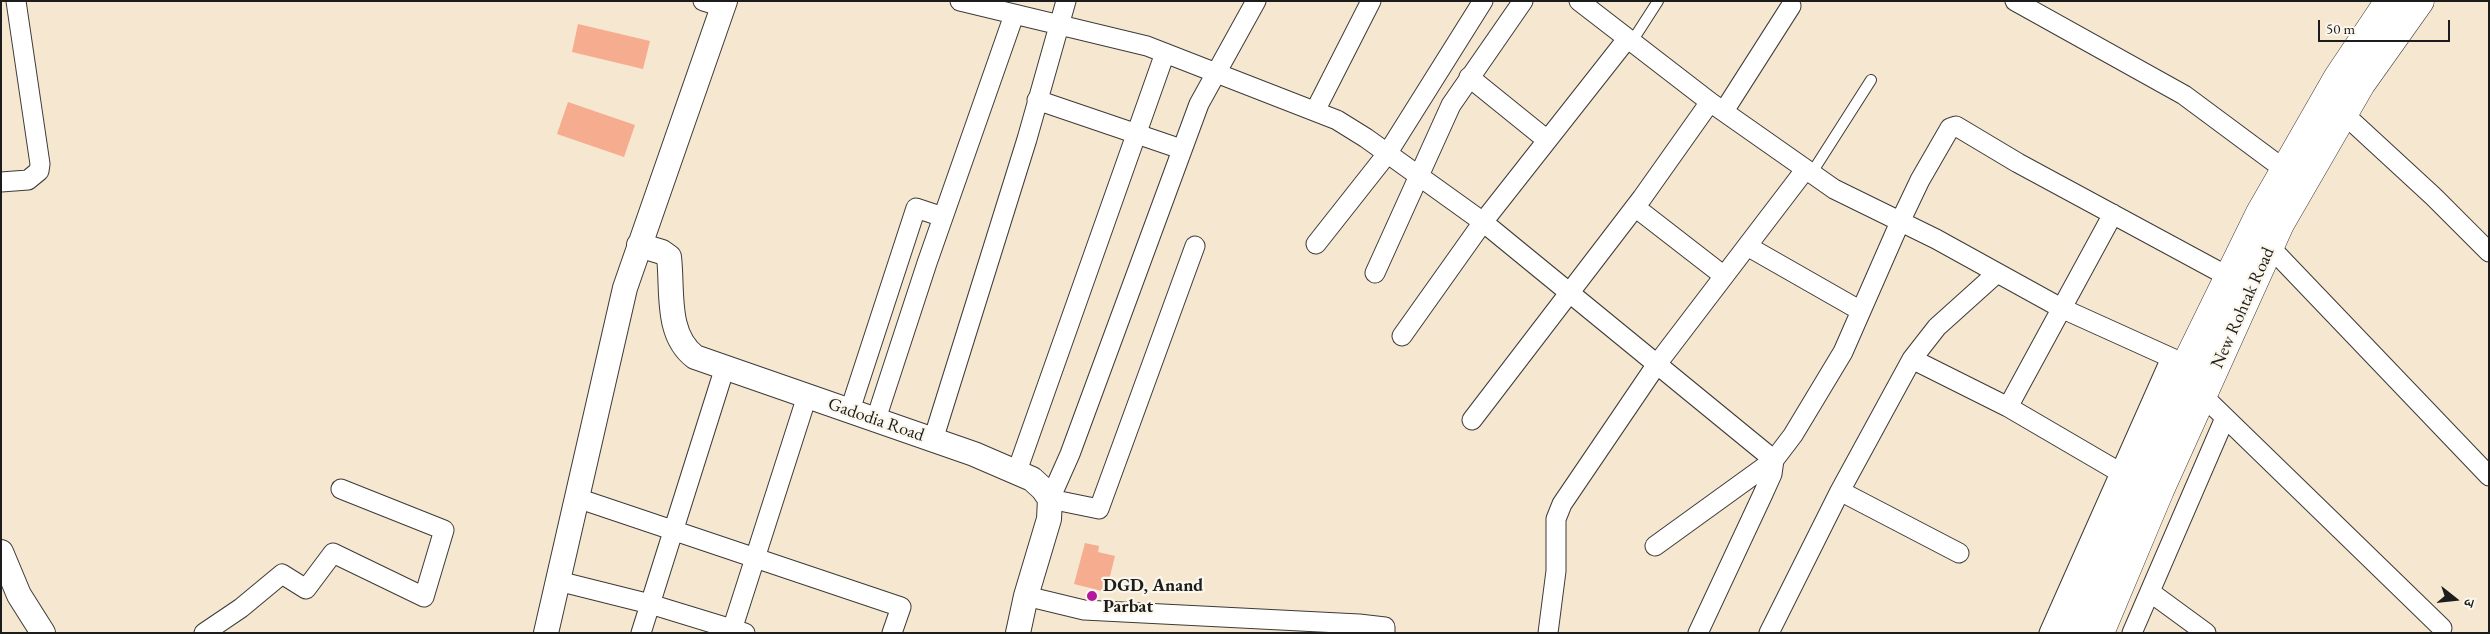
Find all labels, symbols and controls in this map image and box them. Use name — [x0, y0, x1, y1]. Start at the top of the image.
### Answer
scale bar — [2320, 10, 2452, 42]
text: 50 m — [2326, 19, 2355, 38]
street label: New Rohtak Road — [2207, 244, 2279, 372]
street label: Gadodia Road — [825, 393, 927, 447]
north arrow — [2430, 574, 2480, 624]
place label: DGD, Anand Parbat — [1103, 575, 1203, 618]
marker: DGD, Anand Parbat — [1085, 589, 1099, 603]
text: उ — [2460, 597, 2479, 609]

